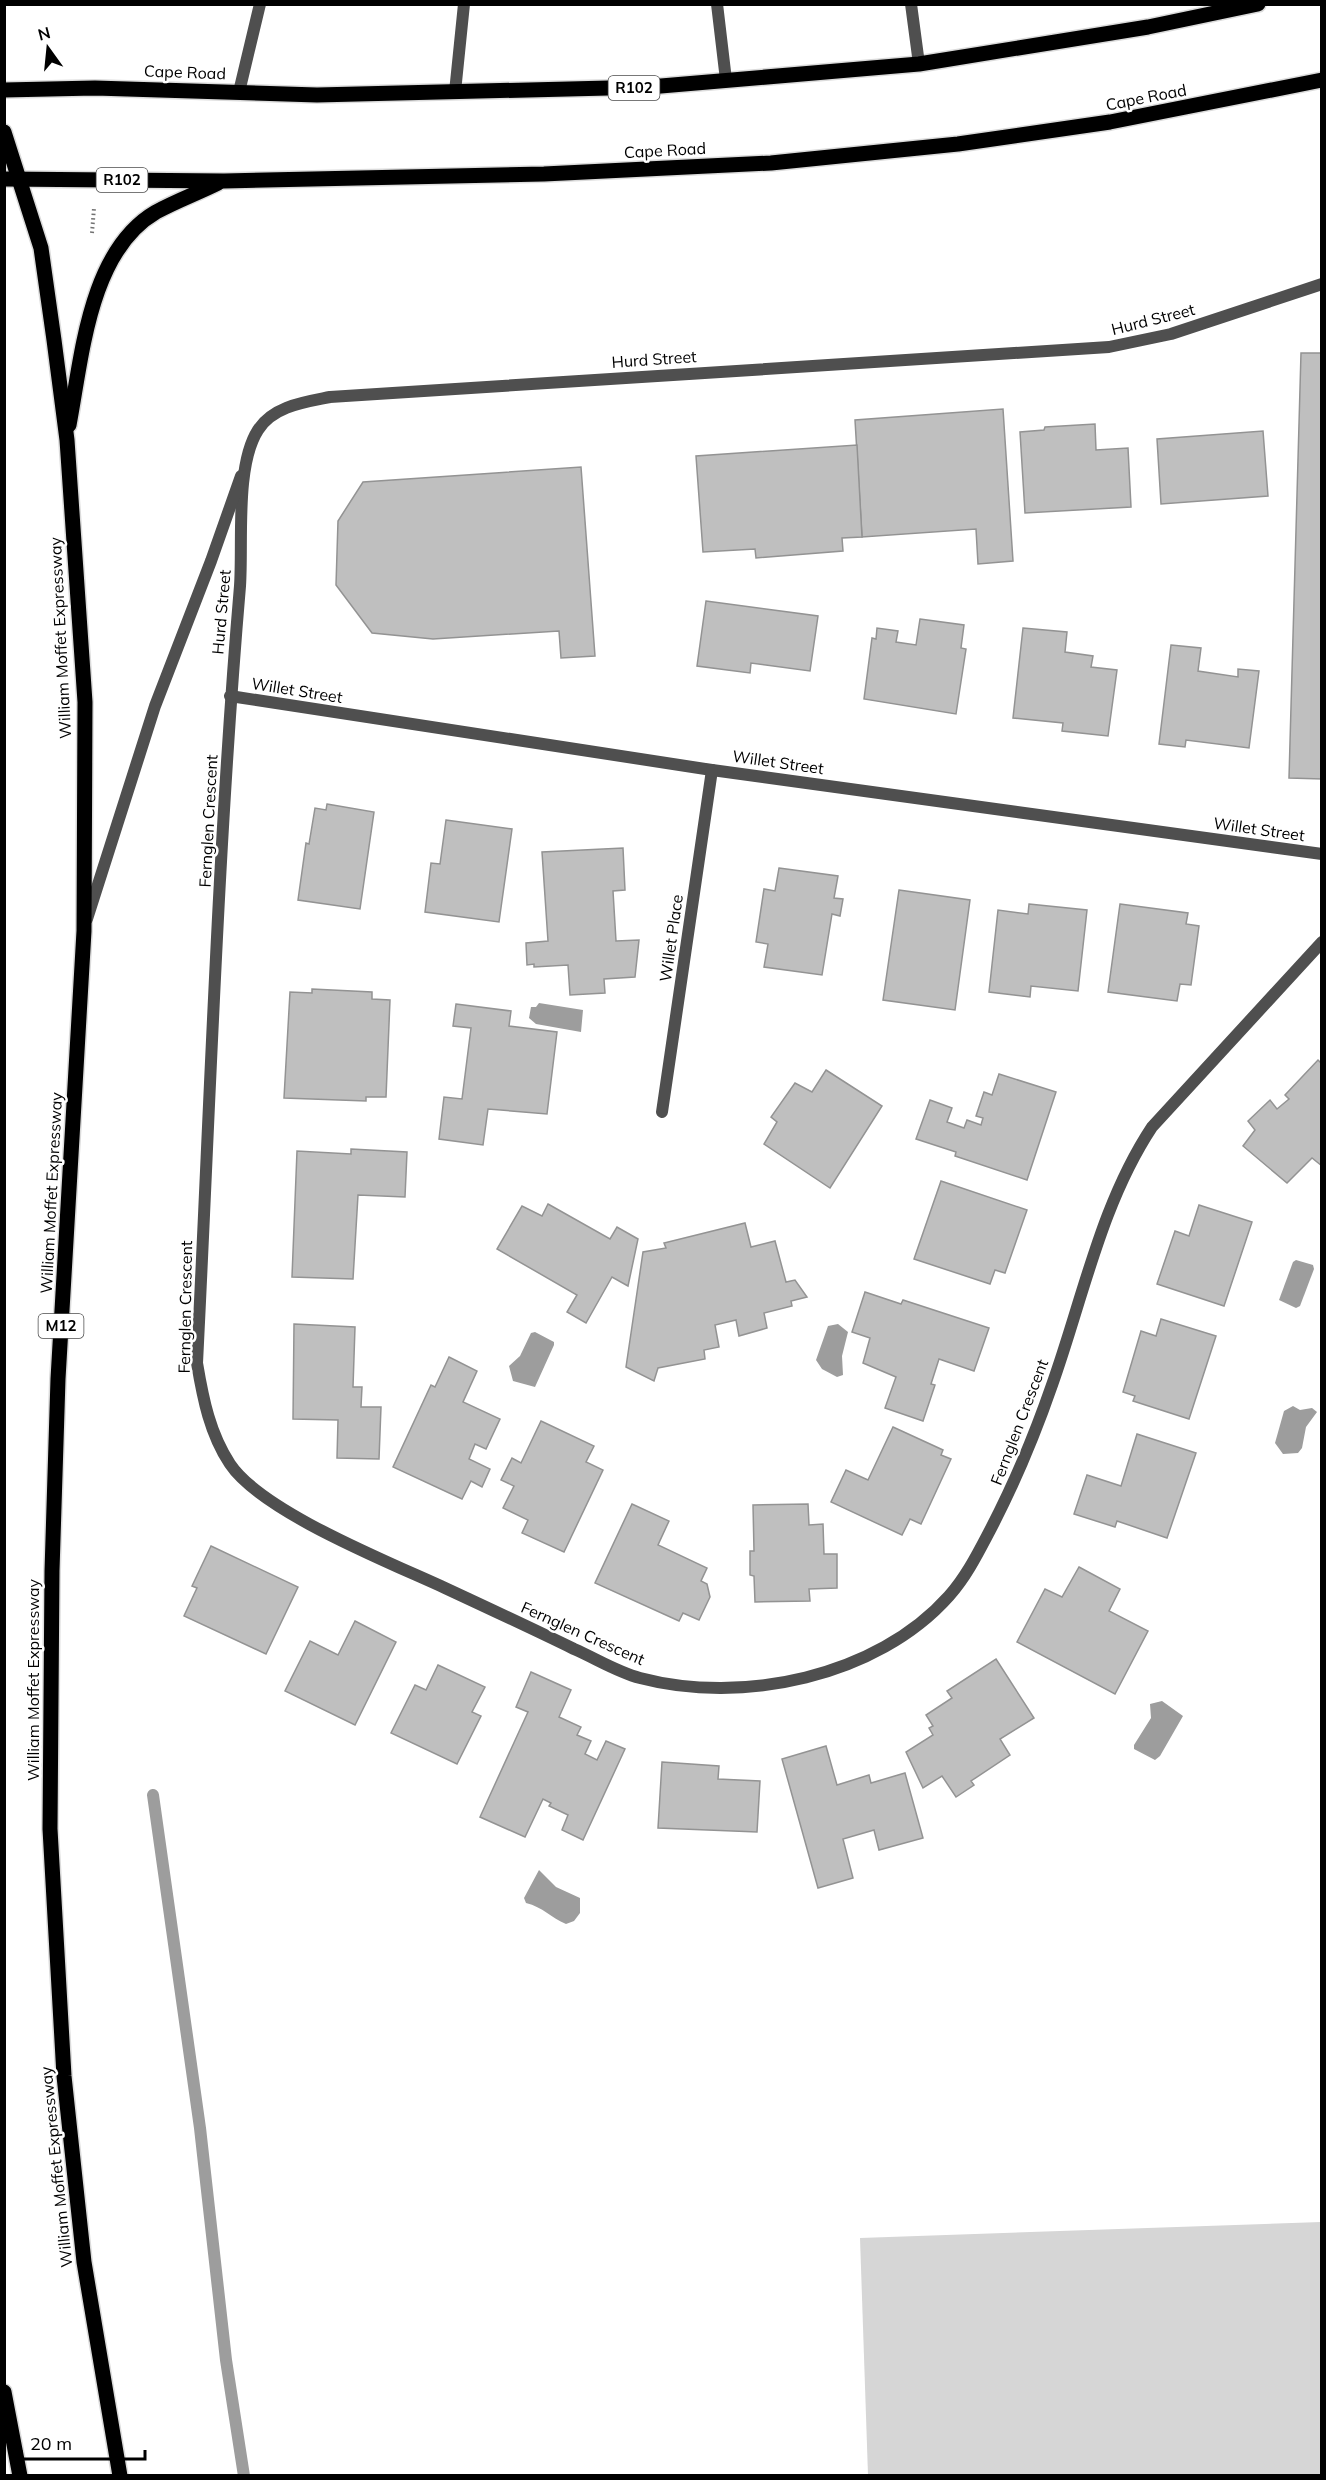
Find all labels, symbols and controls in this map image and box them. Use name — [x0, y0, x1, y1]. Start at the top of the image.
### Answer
north arrow — [18, 18, 78, 78]
text: N — [36, 22, 53, 45]
street label: Cape Road — [144, 61, 226, 83]
road number: R102 — [608, 76, 660, 100]
street label: Cape Road — [1104, 79, 1188, 115]
street label: Cape Road — [624, 138, 706, 162]
road number: R102 — [96, 168, 148, 192]
street label: Hurd Street — [1109, 299, 1197, 339]
street label: Hurd Street — [611, 346, 698, 372]
street label: William Moffet Expressway — [45, 536, 75, 739]
street label: Hurd Street — [207, 568, 235, 655]
street label: Willet Street — [250, 673, 344, 707]
street label: Willet Street — [731, 746, 825, 778]
street label: Fernglen Crescent — [195, 754, 221, 888]
street label: Willet Street — [1212, 813, 1306, 845]
street label: Willet Place — [655, 893, 687, 983]
street label: William Moffet Expressway — [36, 1091, 66, 1294]
street label: Fernglen Crescent — [174, 1240, 196, 1374]
road number: M12 — [38, 1314, 84, 1338]
street label: Fernglen Crescent — [986, 1356, 1052, 1488]
street label: William Moffet Expressway — [23, 1579, 43, 1781]
street label: Fernglen Crescent — [518, 1597, 648, 1669]
street label: William Moffet Expressway — [35, 2065, 76, 2268]
scale bar — [21, 2423, 146, 2461]
text: 20 m — [30, 2432, 72, 2455]

